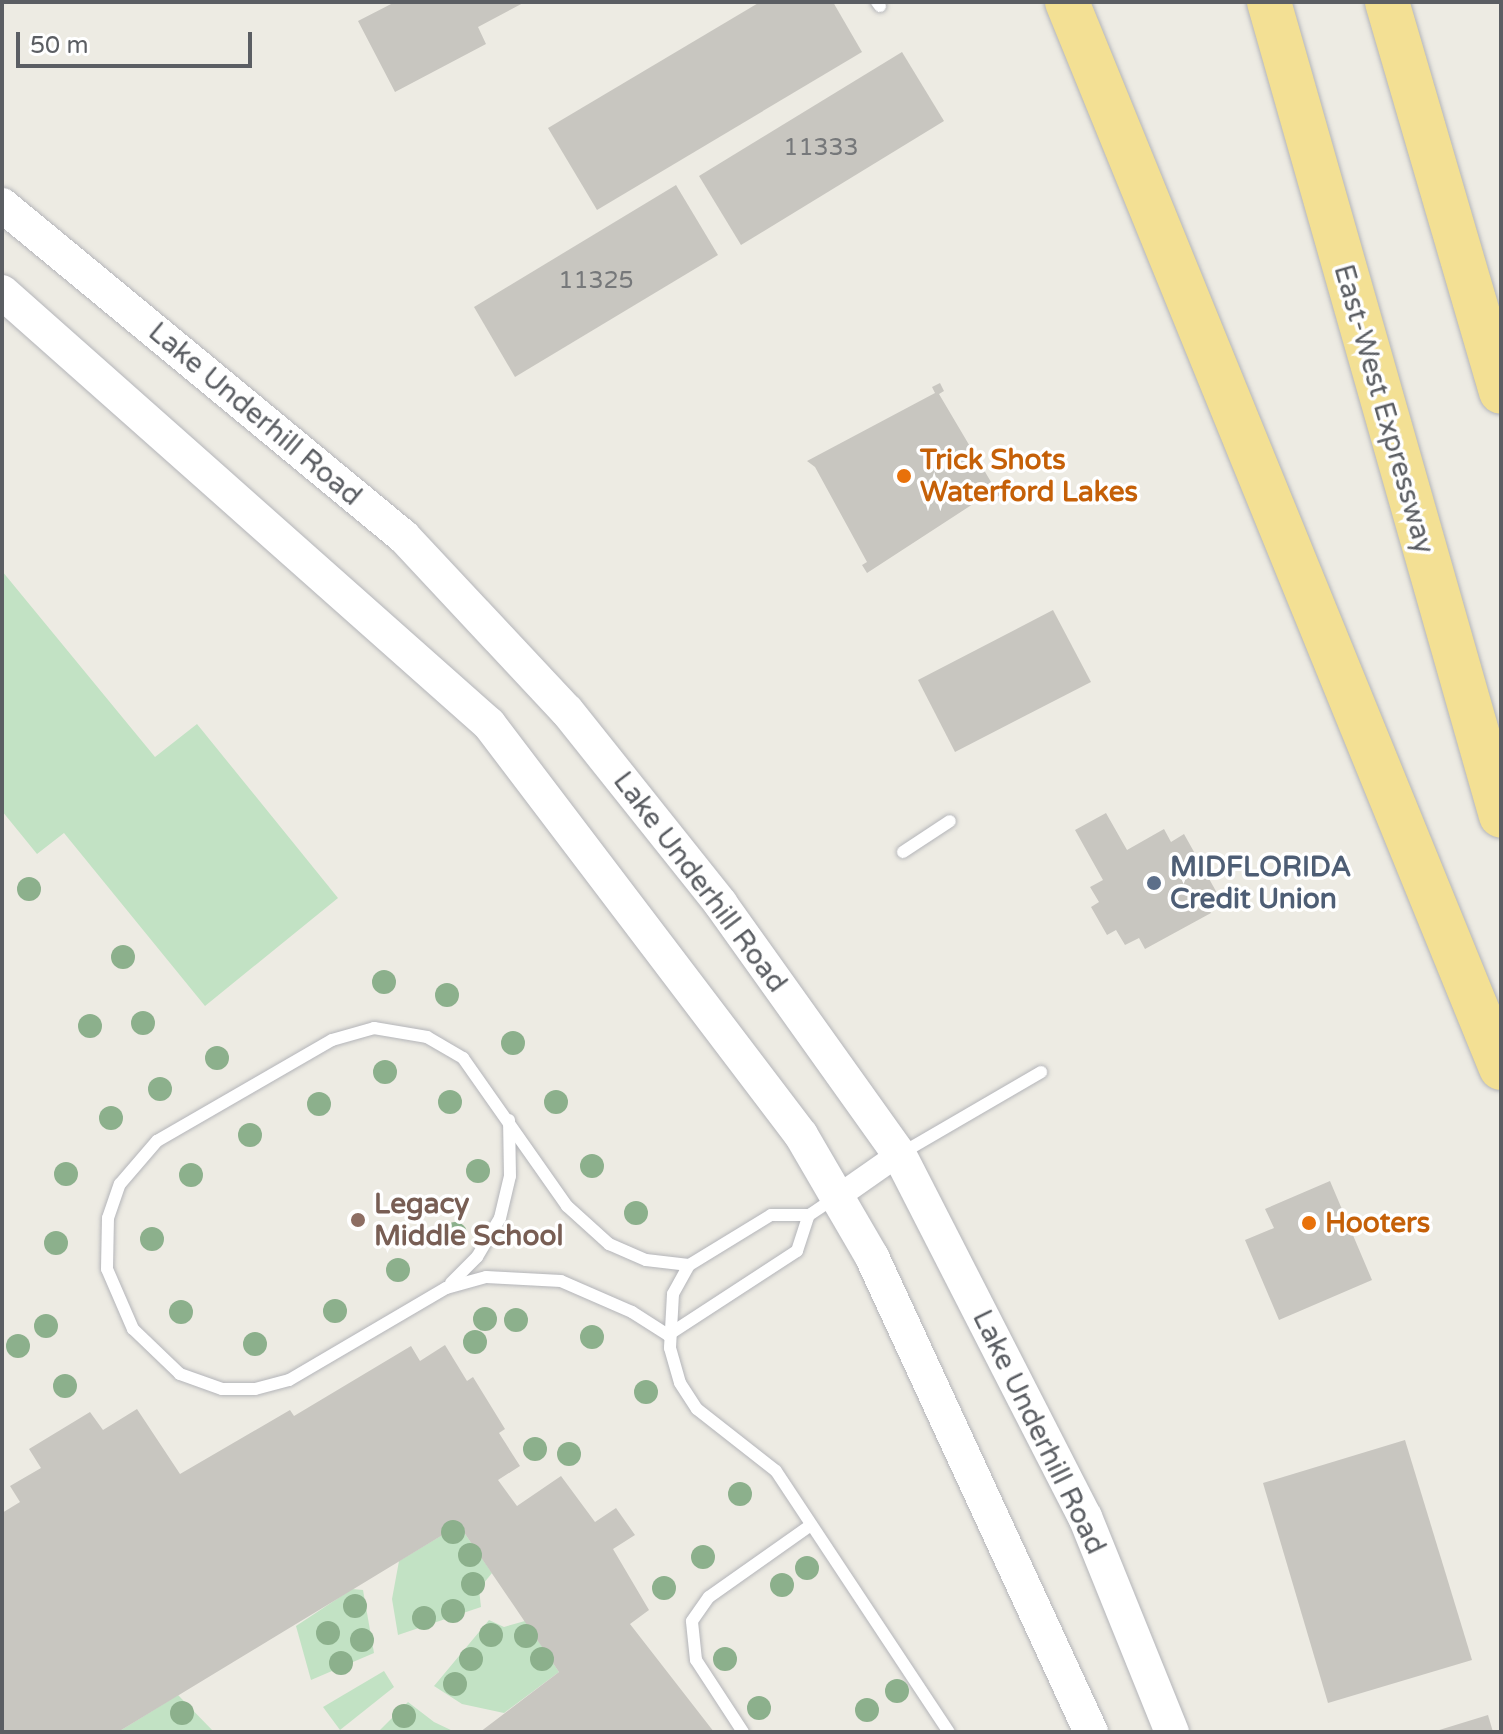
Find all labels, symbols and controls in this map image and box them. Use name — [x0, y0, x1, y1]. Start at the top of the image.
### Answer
scale bar — [20, 16, 256, 66]
text: 50 m — [30, 31, 88, 60]
house number: 11333 — [783, 134, 859, 162]
street label: East-West Expressway — [1327, 261, 1441, 557]
house number: 11325 — [558, 267, 634, 295]
street label: Lake Underhill Road — [142, 315, 368, 513]
place label: Trick Shots Waterford Lakes — [920, 443, 1138, 509]
marker: Trick Shots Waterford Lakes — [895, 467, 913, 485]
street label: Lake Underhill Road — [606, 765, 794, 999]
place label: MIDFLORIDA Credit Union — [1170, 850, 1351, 916]
marker: MIDFLORIDA Credit Union — [1145, 874, 1163, 892]
place label: Legacy Middle School — [374, 1187, 563, 1253]
place label: Hooters — [1325, 1206, 1430, 1240]
marker: Legacy Middle School — [349, 1211, 367, 1229]
marker: Hooters — [1300, 1214, 1318, 1232]
street label: Lake Underhill Road — [965, 1304, 1113, 1560]

